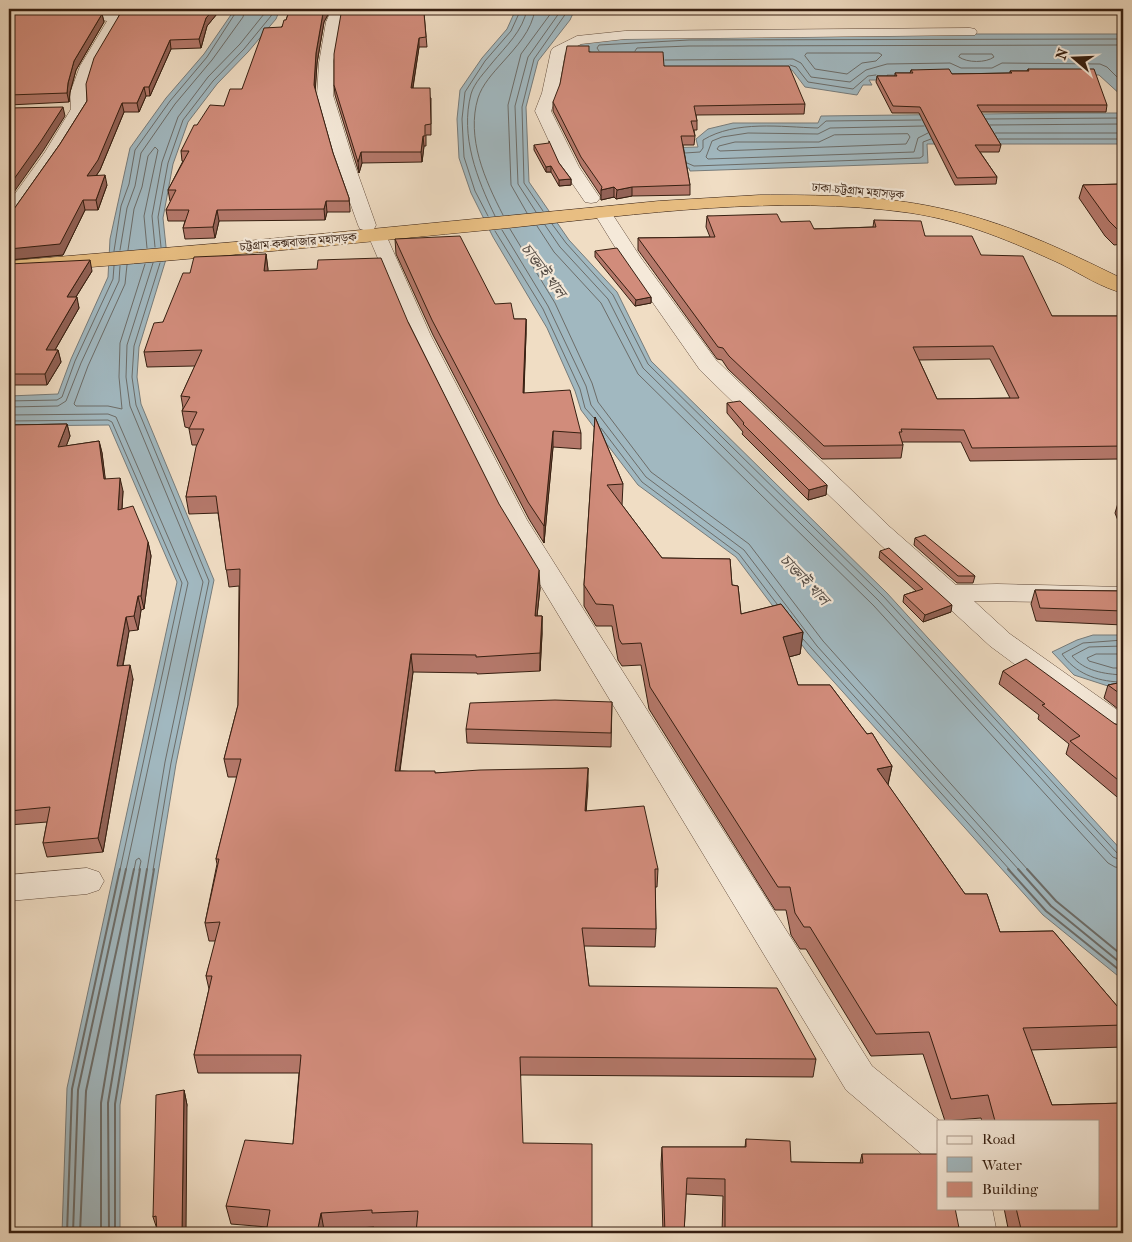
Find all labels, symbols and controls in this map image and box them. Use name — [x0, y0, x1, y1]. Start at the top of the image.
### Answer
north arrow — [1050, 32, 1100, 82]
text: N — [1052, 46, 1072, 62]
street label: ঢাকা-চট্টগ্রাম মহাসড়ক — [810, 178, 905, 202]
street label: চট্টগ্রাম-কক্সবাজার মহাসড়ক — [238, 228, 358, 254]
water label: চাক্তাই খাল — [517, 240, 572, 304]
water label: চাক্তাই খাল — [776, 550, 835, 611]
legend — [937, 1120, 1100, 1210]
text: Road — [982, 1130, 1016, 1148]
text: Water — [981, 1156, 1022, 1174]
text: Building — [982, 1180, 1039, 1198]

